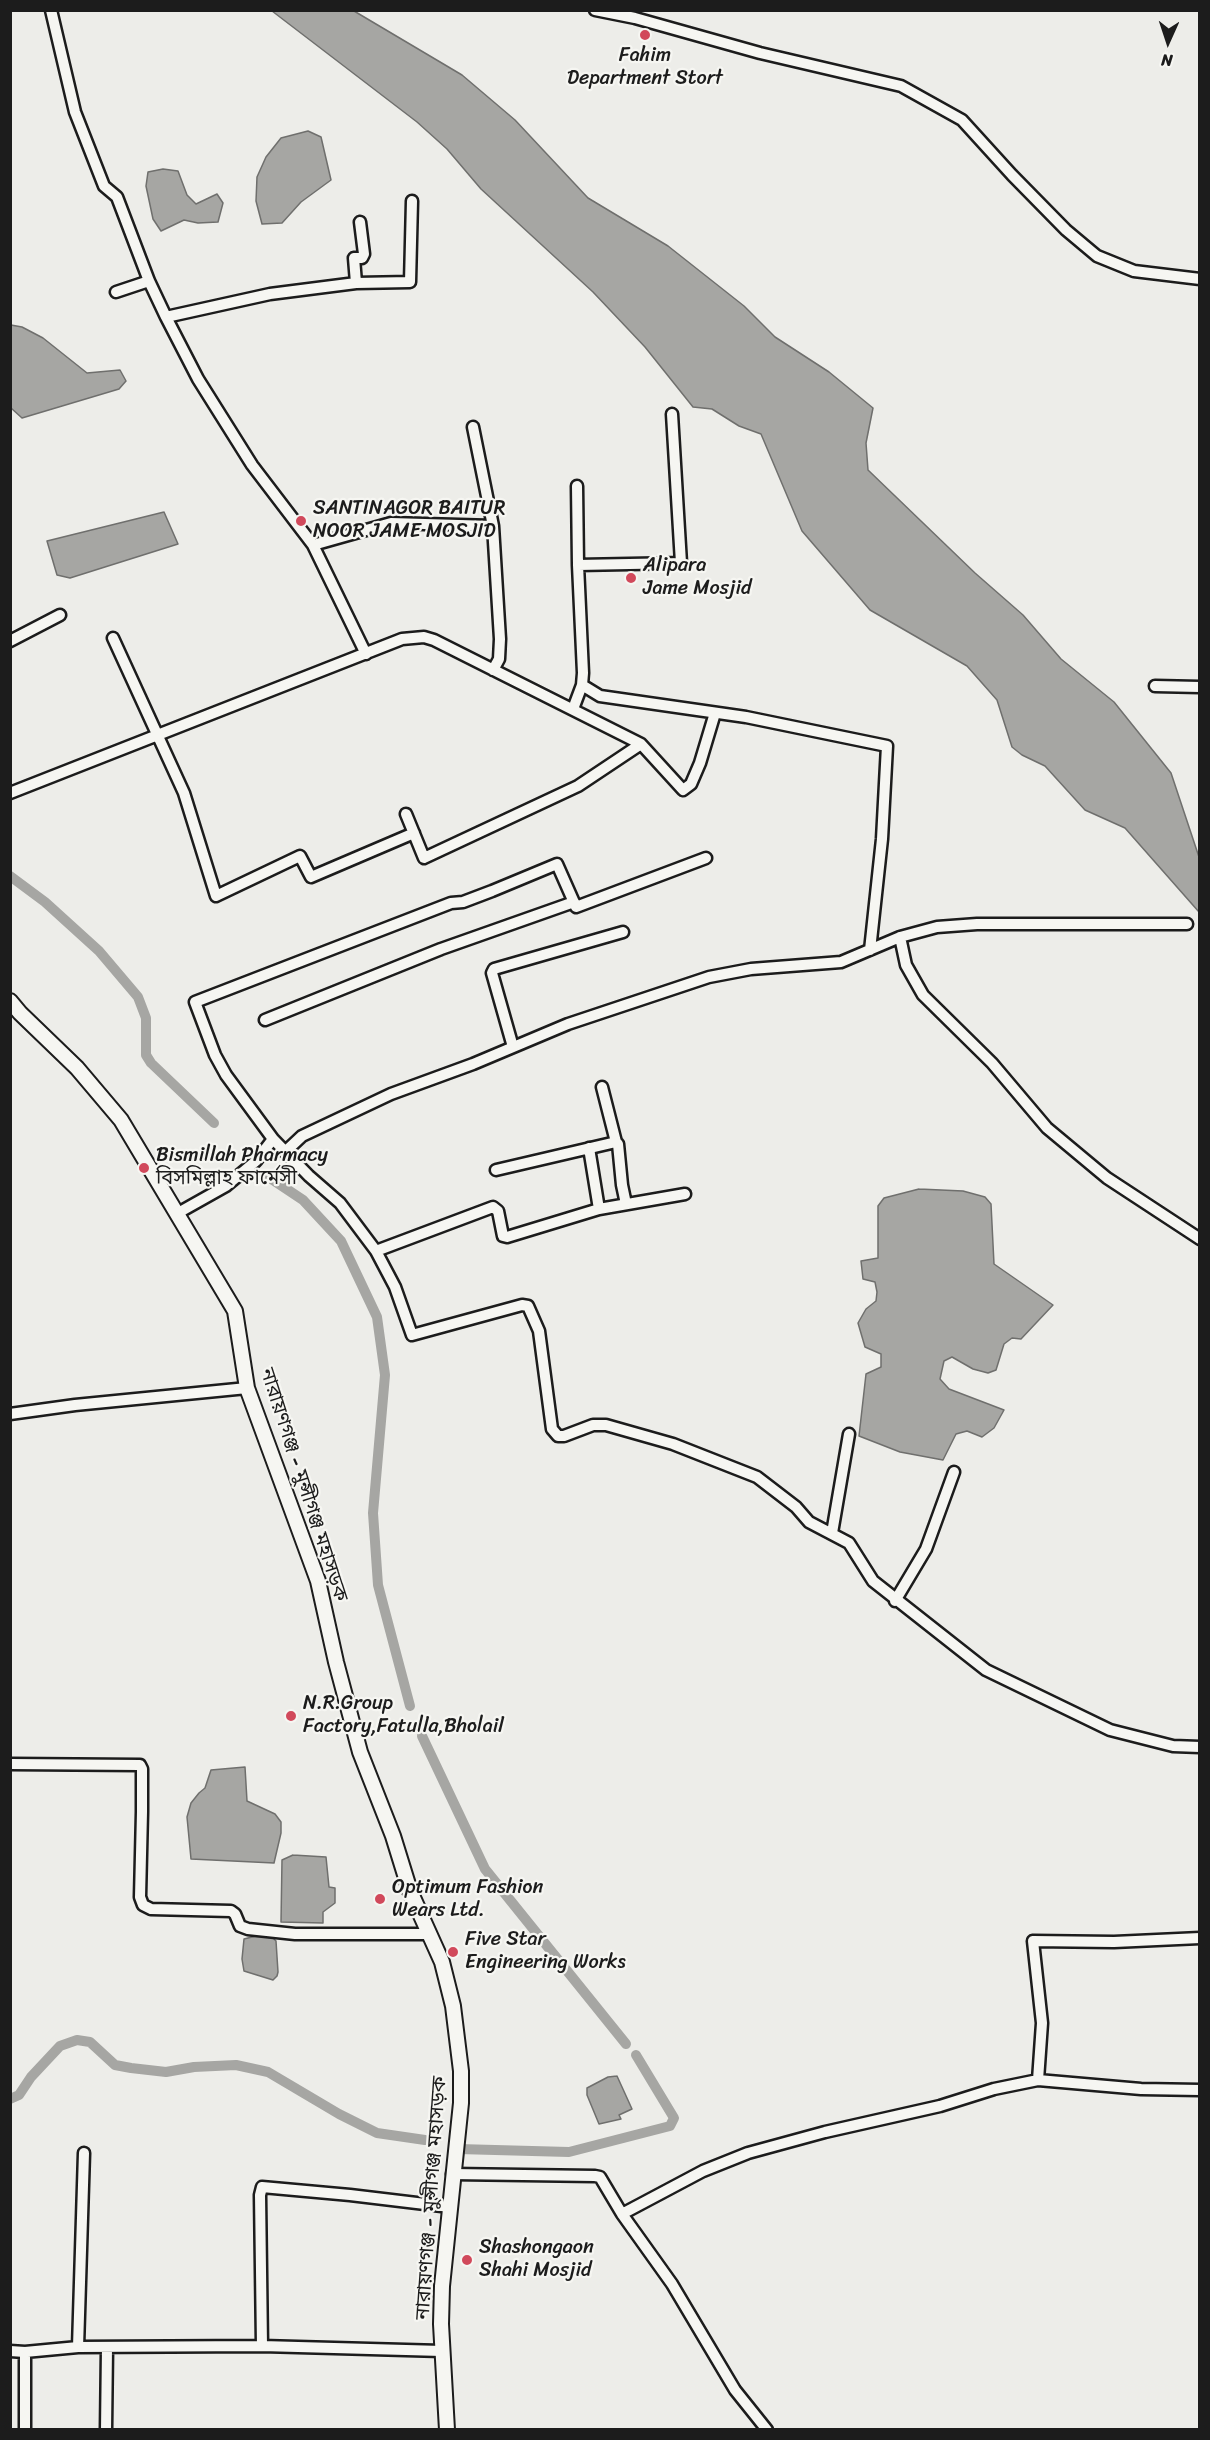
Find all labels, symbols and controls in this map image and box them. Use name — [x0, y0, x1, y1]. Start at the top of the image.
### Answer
north arrow — [1138, 12, 1198, 72]
marker: Fahim Department Stort — [638, 28, 652, 42]
place label: Fahim Department Stort — [567, 44, 723, 91]
text: N — [1161, 46, 1173, 75]
place label: SANTINAGOR BAITUR NOOR JAME MOSJID — [313, 497, 505, 544]
marker: SANTINAGOR BAITUR NOOR JAME MOSJID — [294, 514, 308, 528]
place label: Alipara Jame Mosjid — [643, 554, 751, 601]
marker: Alipara Jame Mosjid — [624, 571, 638, 585]
place label: Bismillah Pharmacy বিসমিল্লাহ ফার্মেসী — [156, 1144, 328, 1191]
marker: Bismillah Pharmacy বিসমিল্লাহ ফার্মেসী — [137, 1161, 151, 1175]
street label: নারায়ণগঞ্জ - মুন্সীগঞ্জ মহাসড়ক — [254, 1365, 352, 1605]
place label: N.R.Group Factory,Fatulla,Bholail — [303, 1692, 504, 1739]
marker: N.R.Group Factory,Fatulla,Bholail — [284, 1709, 298, 1723]
place label: Optimum Fashion Wears Ltd. — [392, 1876, 543, 1923]
marker: Optimum Fashion Wears Ltd. — [373, 1892, 387, 1906]
place label: Five Star Engineering Works — [465, 1928, 626, 1975]
marker: Five Star Engineering Works — [446, 1945, 460, 1959]
street label: নারায়ণগঞ্জ - মুন্সীগঞ্জ মহাসড়ক — [412, 2075, 452, 2321]
place label: Shashongaon Shahi Mosjid — [479, 2236, 594, 2283]
marker: Shashongaon Shahi Mosjid — [460, 2253, 474, 2267]

